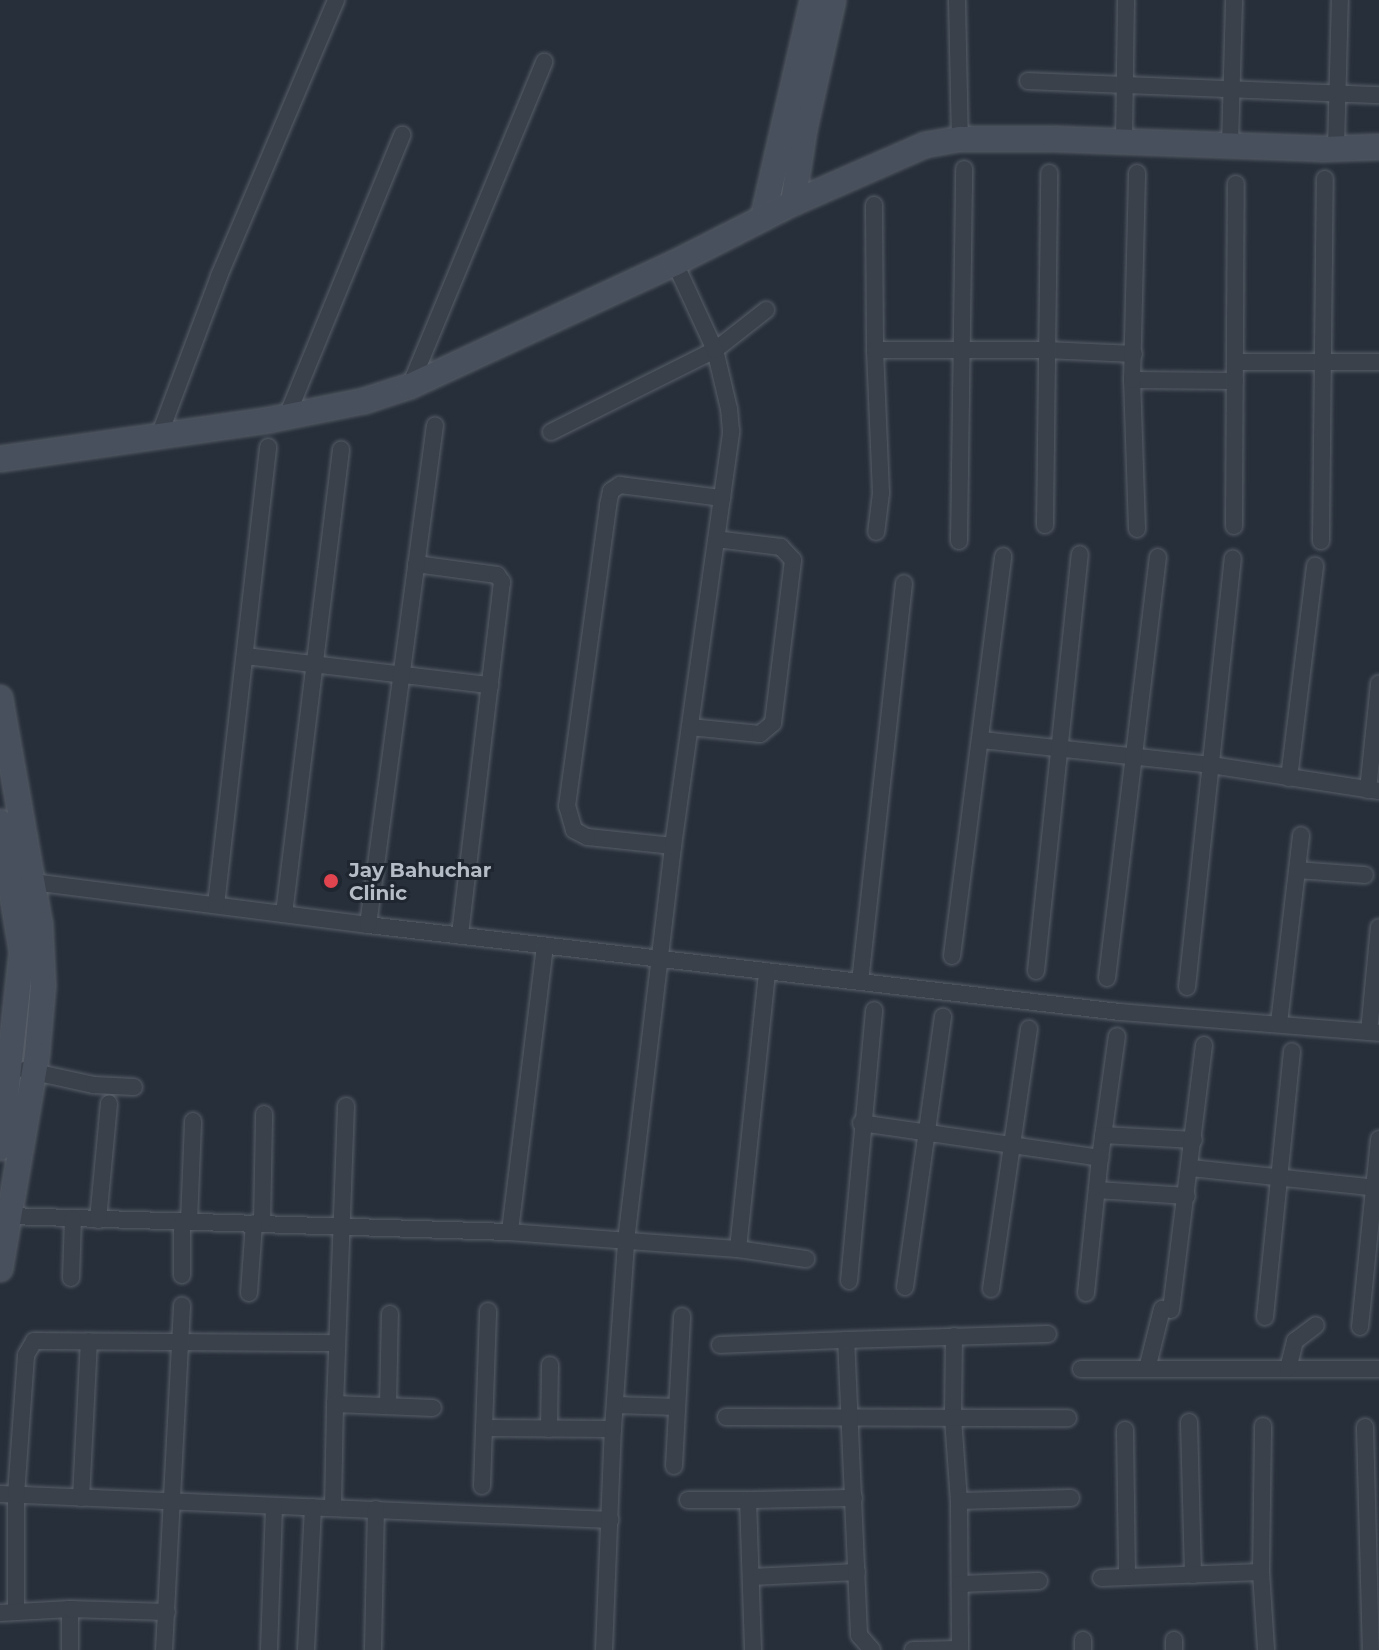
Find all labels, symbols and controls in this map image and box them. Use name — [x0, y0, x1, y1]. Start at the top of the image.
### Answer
place label: Jay Bahuchar Clinic — [349, 858, 491, 905]
marker: Jay Bahuchar Clinic — [320, 870, 342, 892]

